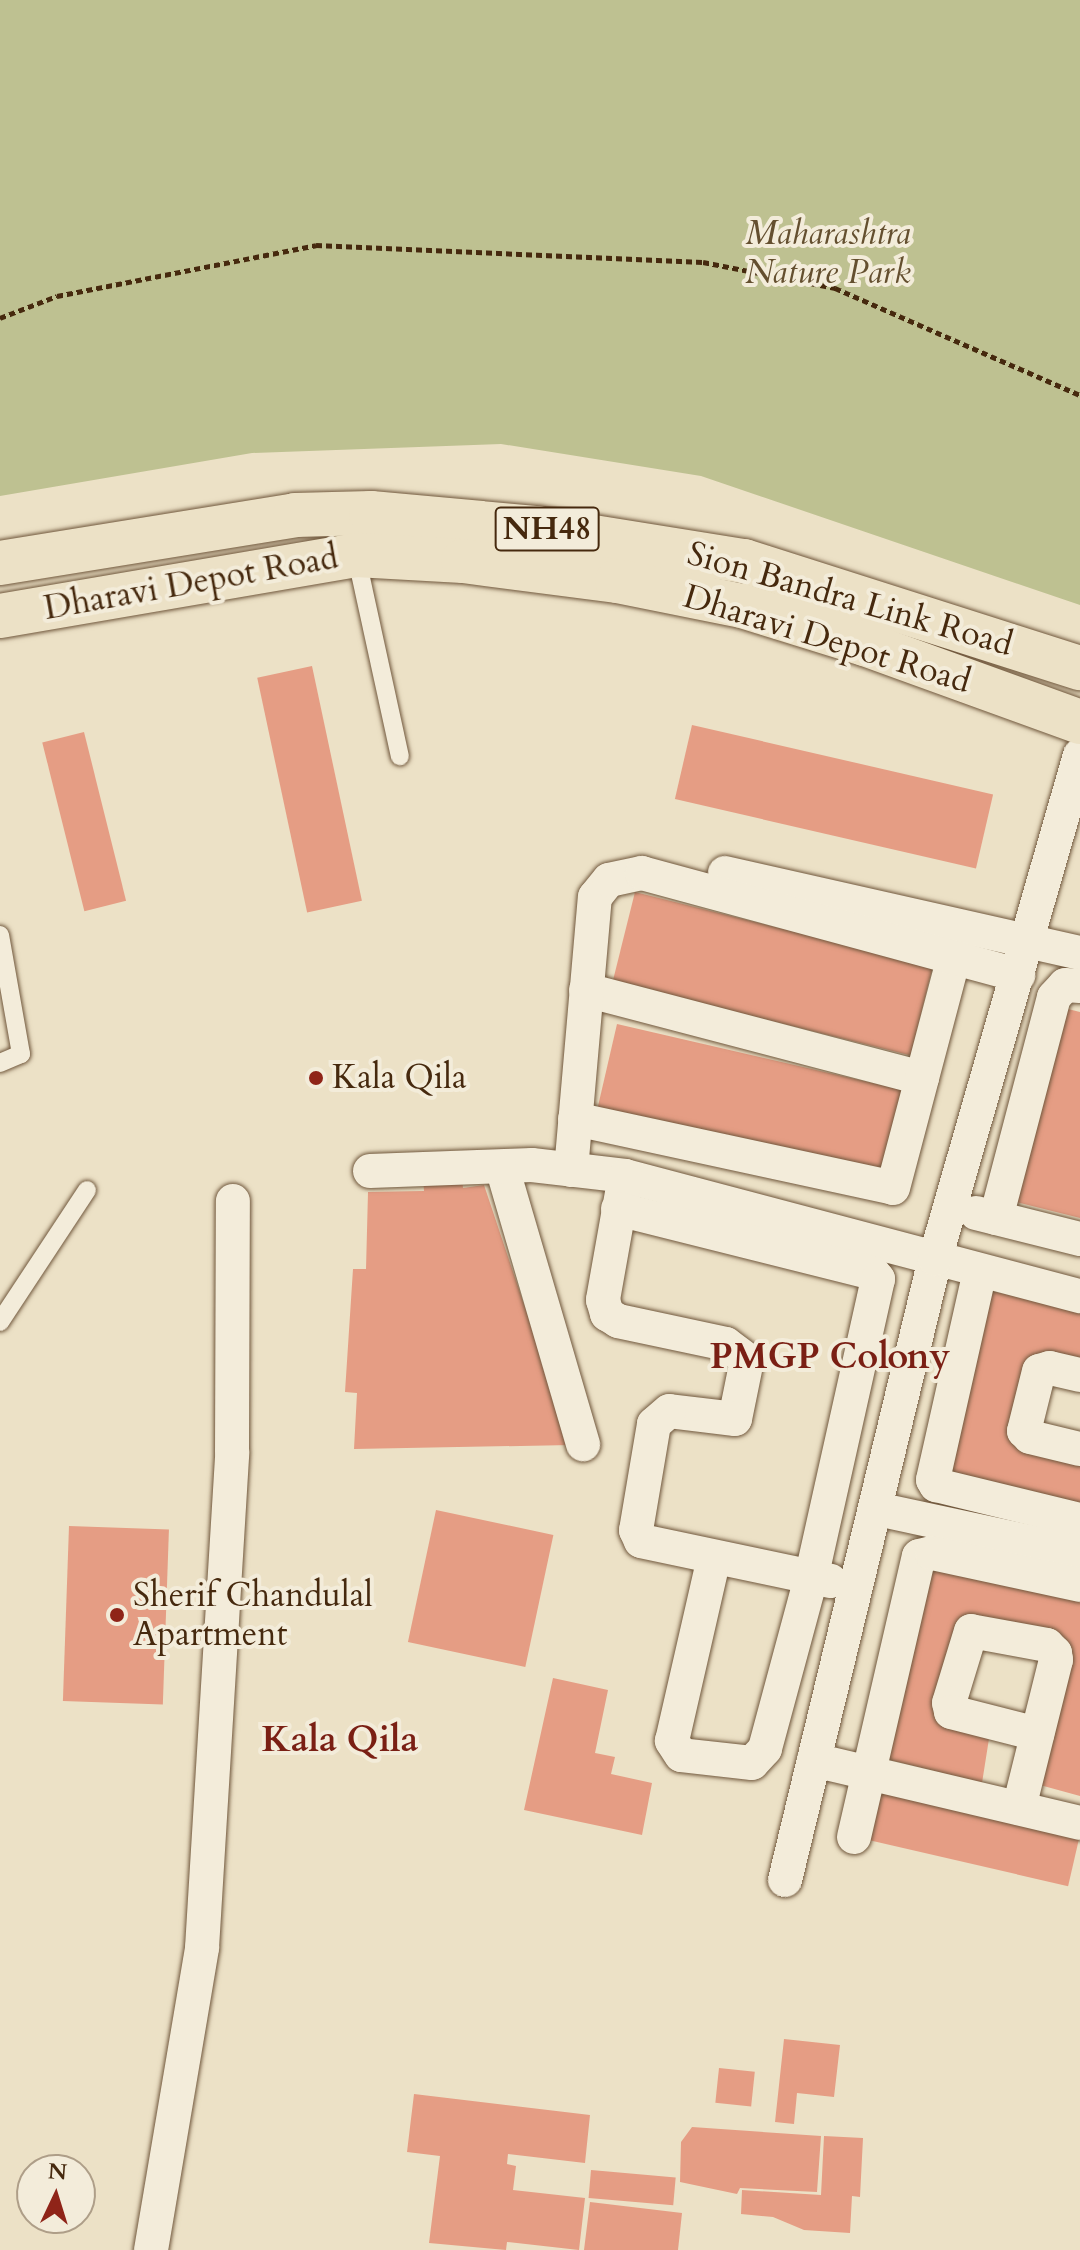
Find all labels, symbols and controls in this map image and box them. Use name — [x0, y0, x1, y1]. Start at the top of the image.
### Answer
park label: Maharashtra Nature Park — [745, 213, 911, 292]
road number: NH48 — [493, 501, 601, 557]
street label: Sion Bandra Link Road — [683, 533, 1017, 665]
street label: Dharavi Depot Road — [41, 537, 341, 629]
street label: Dharavi Depot Road — [678, 576, 976, 702]
place label: Kala Qila — [332, 1058, 467, 1098]
marker: Kala Qila — [307, 1069, 325, 1087]
district label: PMGP Colony — [710, 1335, 950, 1379]
place label: Sherif Chandulal Apartment — [133, 1575, 373, 1654]
marker: Sherif Chandulal Apartment — [108, 1606, 126, 1624]
district label: Kala Qila — [262, 1718, 418, 1762]
north arrow — [16, 2154, 96, 2234]
text: N — [47, 2156, 68, 2188]

